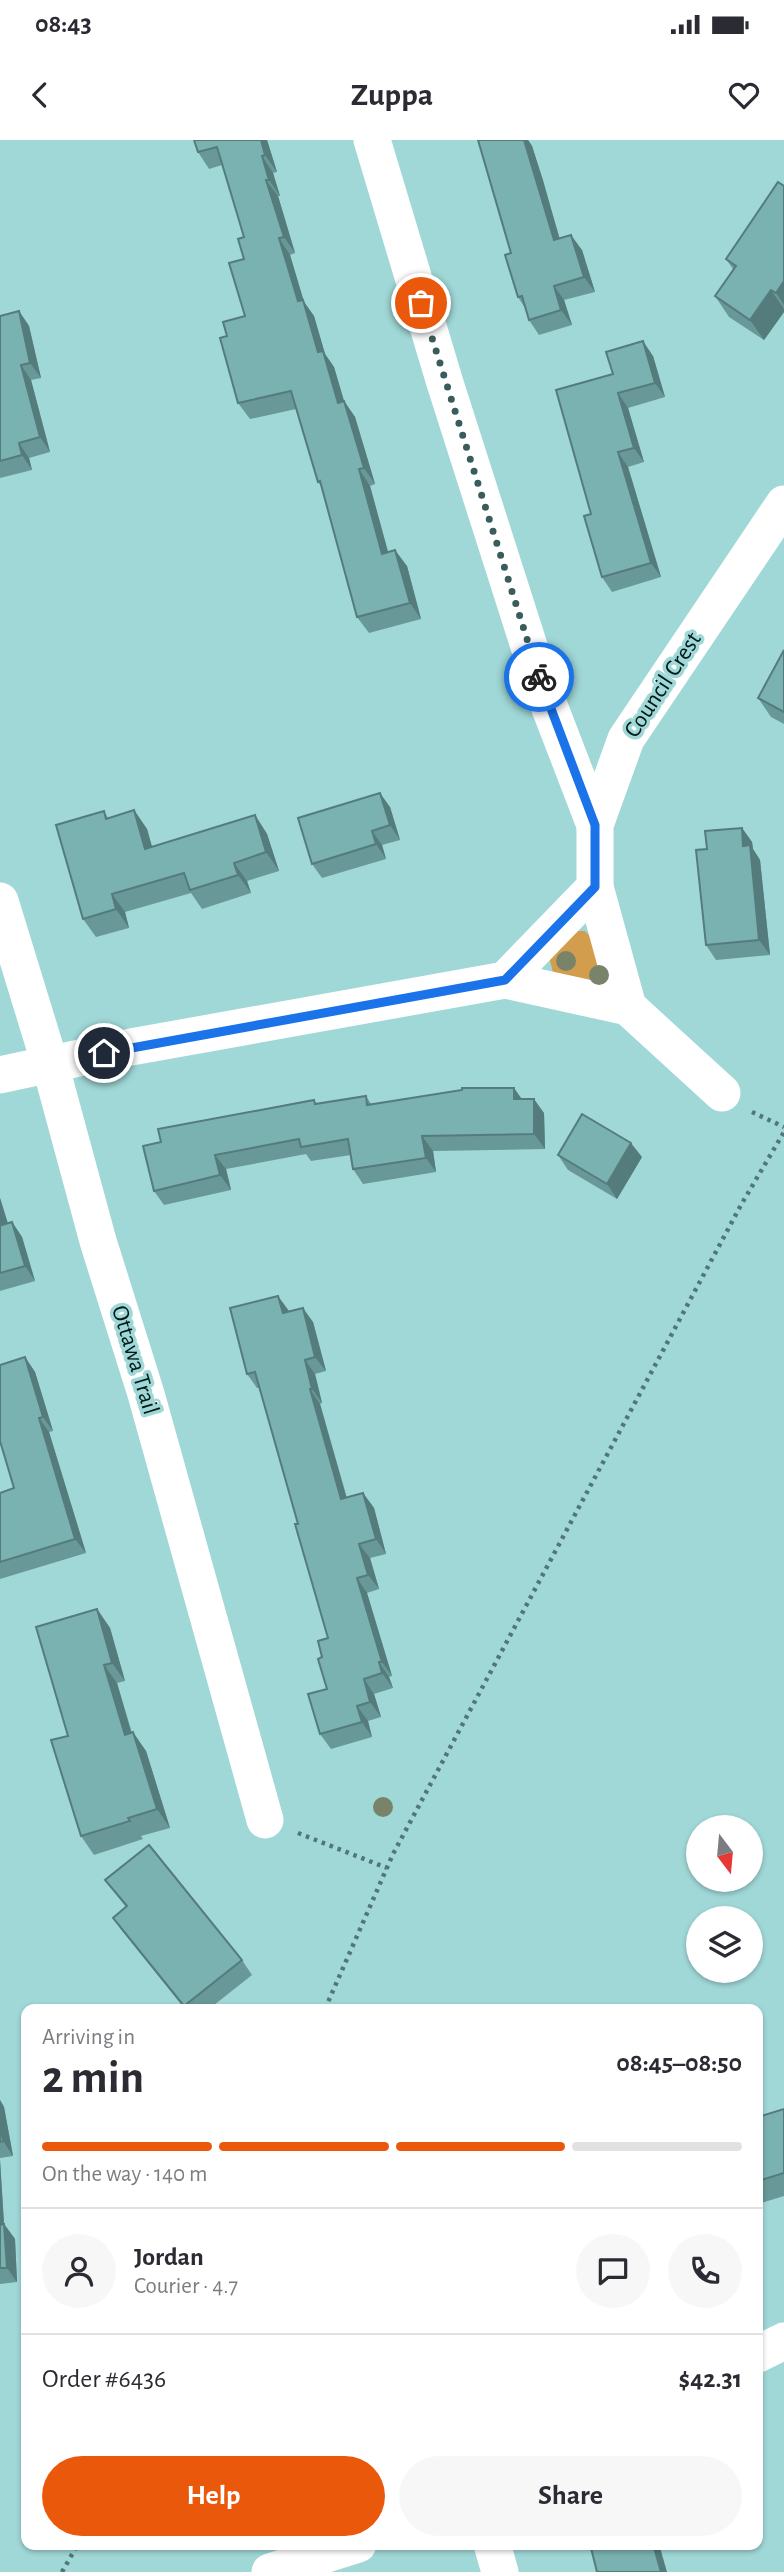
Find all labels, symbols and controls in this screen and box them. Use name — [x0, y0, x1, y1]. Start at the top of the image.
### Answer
text: 08:43 — [35, 11, 92, 37]
icon: back — [21, 76, 59, 114]
icon: heart — [725, 76, 763, 114]
text: Zuppa — [351, 79, 433, 111]
pin — [391, 273, 451, 333]
icon: bag — [402, 284, 440, 322]
street label: Council Crest — [620, 628, 706, 742]
courier — [504, 642, 574, 712]
icon: bike — [520, 658, 558, 696]
pin — [74, 1023, 134, 1083]
icon: home — [85, 1034, 123, 1072]
street label: Ottawa Trail — [107, 1303, 163, 1417]
north arrow — [686, 1815, 763, 1892]
map controls — [686, 1815, 763, 1983]
button: layers — [686, 1906, 763, 1983]
text: Arriving in — [42, 2026, 135, 2049]
text: 08:45–08:50 — [616, 2050, 742, 2076]
text: 2 min — [42, 2055, 144, 2101]
text: On the way · 140 m — [42, 2163, 207, 2186]
button: person — [42, 2234, 116, 2308]
button: chat — [576, 2234, 650, 2308]
button: phone — [668, 2234, 742, 2308]
text: Jordan — [134, 2244, 204, 2270]
text: Courier · 4.7 — [134, 2275, 238, 2298]
text: Order #6436 — [42, 2366, 166, 2392]
text: $42.31 — [678, 2366, 742, 2392]
button: Help — [42, 2456, 385, 2536]
button: Share — [399, 2456, 742, 2536]

